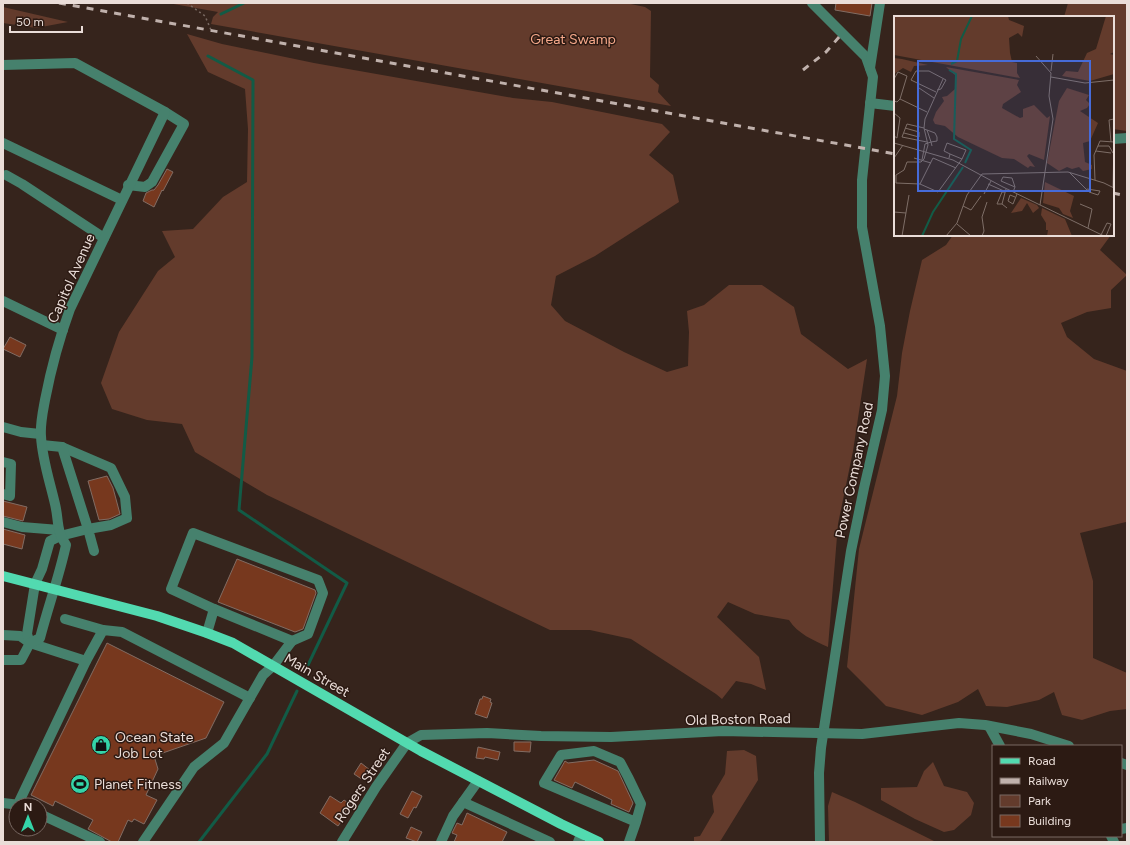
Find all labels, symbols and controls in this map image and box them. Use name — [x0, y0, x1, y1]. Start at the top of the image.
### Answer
scale bar — [10, 8, 82, 34]
text: 50 m — [16, 15, 44, 29]
inset map — [894, 16, 1114, 236]
park label: Great Swamp — [530, 31, 616, 48]
street label: Capitol Avenue — [44, 231, 99, 326]
street label: Power Company Road — [832, 400, 877, 540]
street label: Main Street — [281, 650, 352, 701]
street label: Old Boston Road — [685, 710, 791, 729]
place label: Ocean State Job Lot — [115, 729, 194, 762]
shop icon: Ocean State Job Lot — [90, 734, 112, 756]
street label: Rogers Street — [331, 745, 394, 826]
legend — [992, 745, 1122, 837]
text: Road — [1028, 754, 1056, 768]
sports icon: Planet Fitness — [69, 773, 91, 795]
text: Railway — [1028, 774, 1069, 788]
place label: Planet Fitness — [94, 776, 181, 793]
text: Park — [1028, 794, 1051, 808]
north arrow — [8, 797, 48, 837]
text: N — [24, 801, 32, 814]
text: Building — [1028, 814, 1071, 828]

